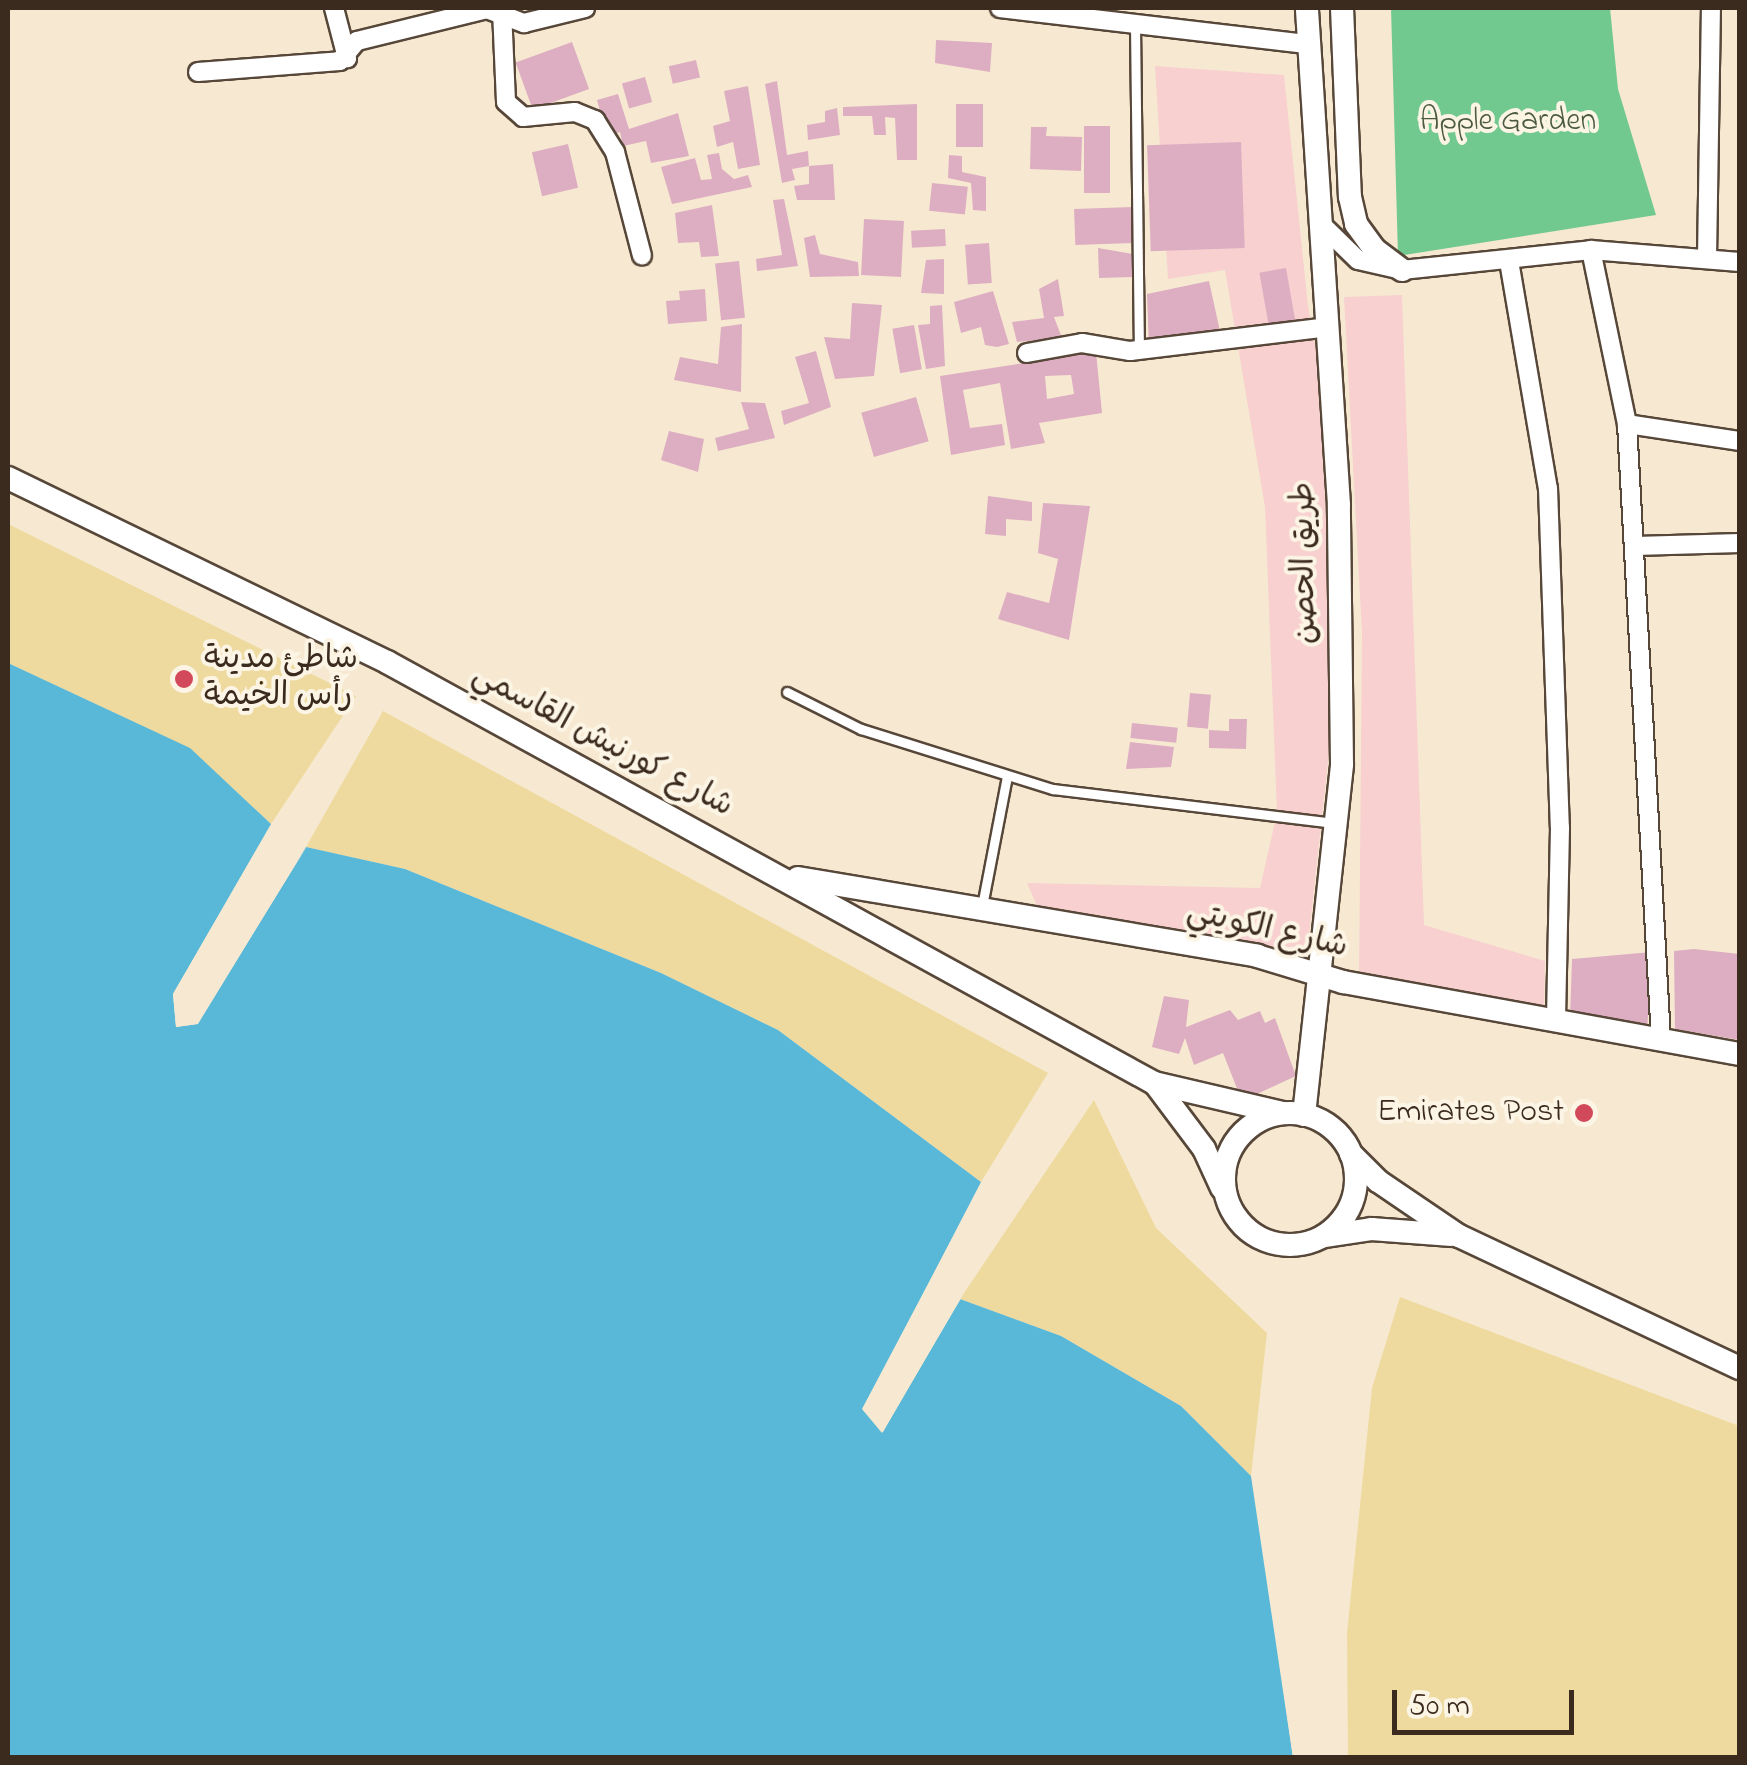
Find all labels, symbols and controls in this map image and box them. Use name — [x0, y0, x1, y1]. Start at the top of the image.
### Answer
park label: Apple Garden — [1420, 103, 1596, 141]
street label: طريق الحصن — [1285, 481, 1327, 645]
place label: شاطئ مدينة رأس الخيمة — [204, 642, 358, 717]
street label: شارع كورنيش القاسمي — [465, 657, 739, 827]
marker: شاطئ مدينة رأس الخيمة — [173, 668, 195, 690]
street label: شارع الكويتي — [1183, 894, 1351, 968]
place label: Emirates Post — [1377, 1094, 1564, 1132]
marker: Emirates Post — [1573, 1102, 1595, 1124]
scale bar — [1397, 1670, 1580, 1732]
text: 50 m — [1409, 1685, 1470, 1729]

